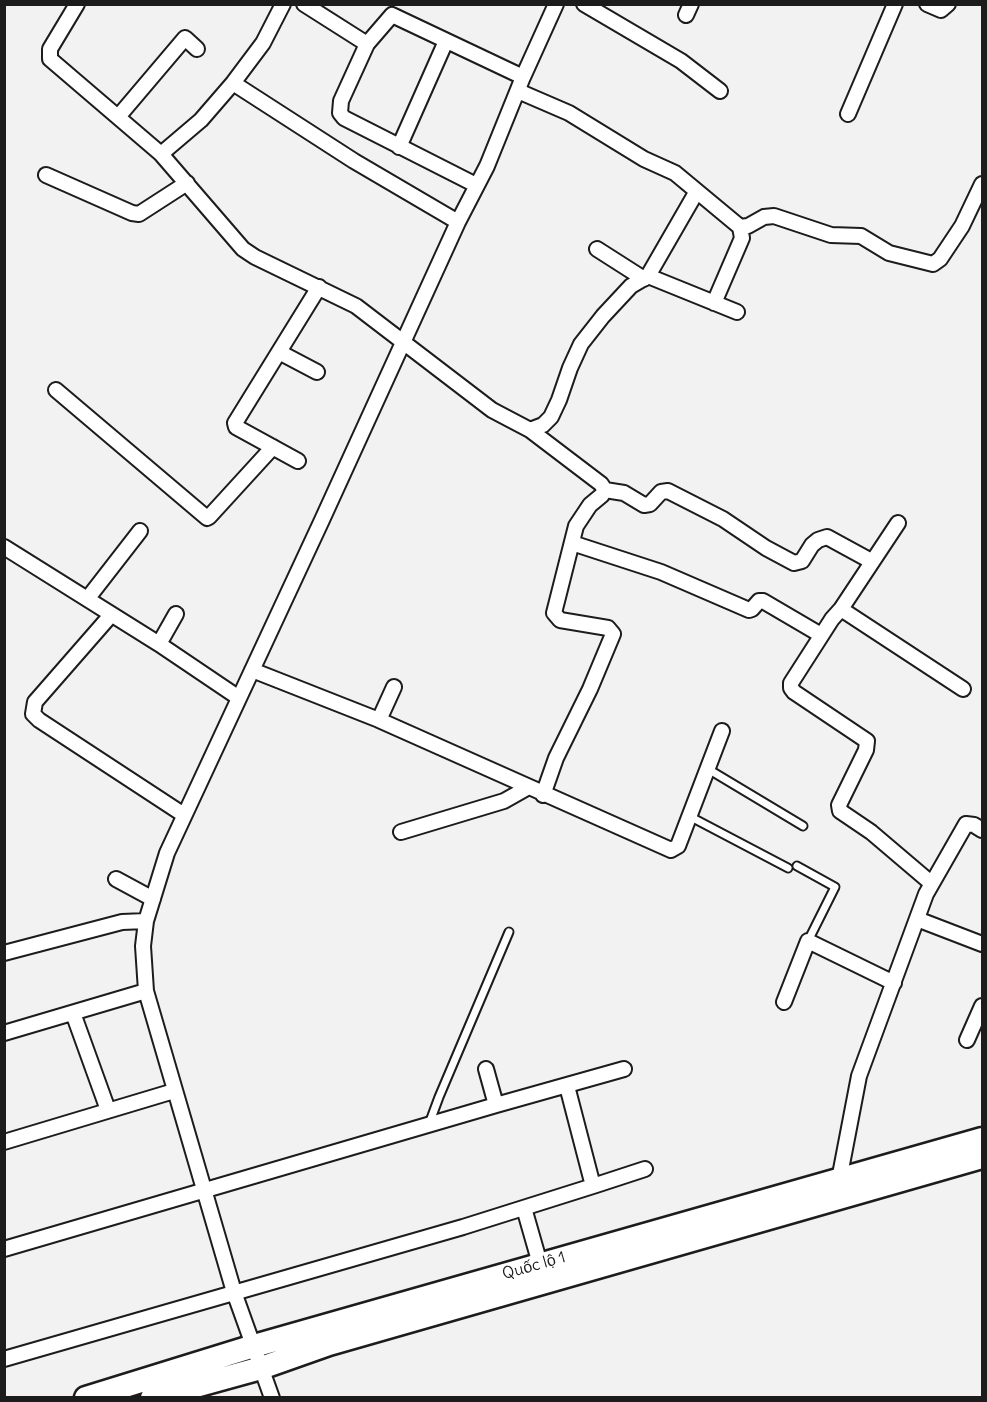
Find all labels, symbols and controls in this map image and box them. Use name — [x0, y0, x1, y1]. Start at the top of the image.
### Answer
street label: Quốc lộ 1 — [500, 1248, 568, 1284]

